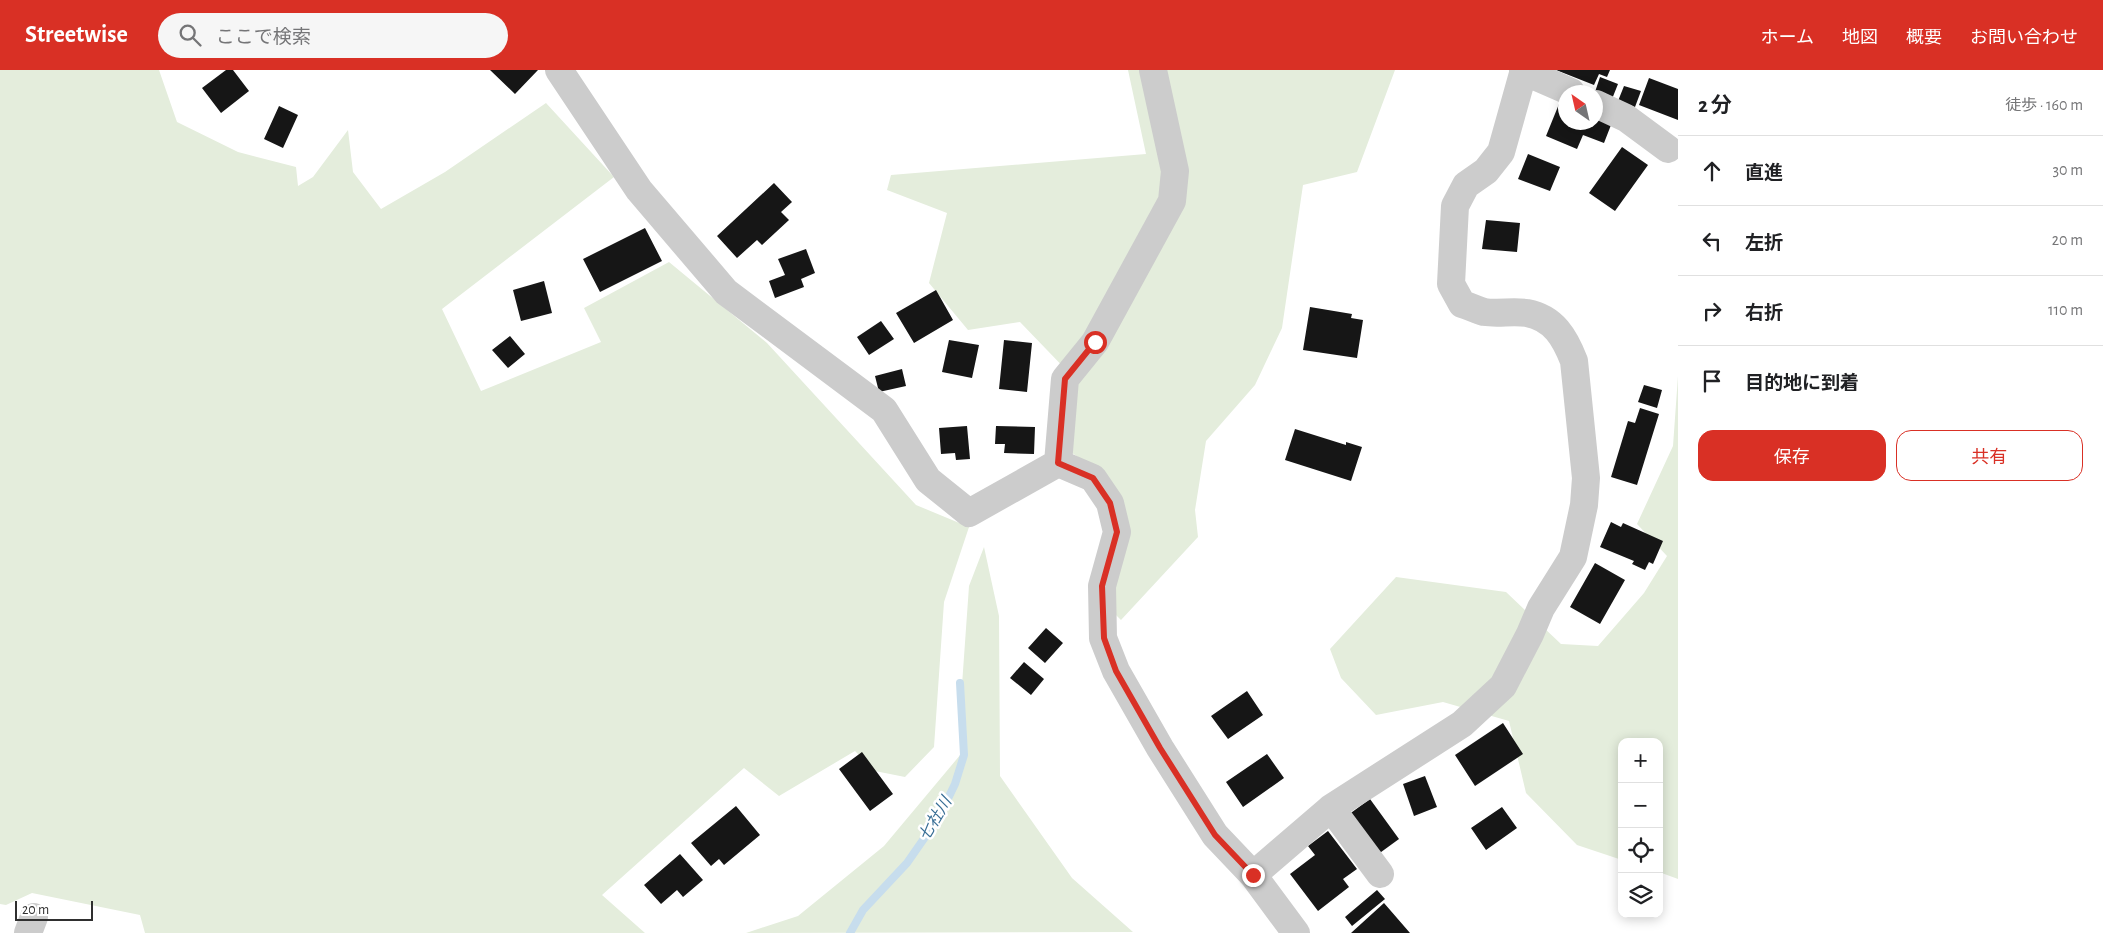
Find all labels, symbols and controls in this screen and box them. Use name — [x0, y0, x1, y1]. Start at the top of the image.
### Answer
search box — [158, 13, 508, 58]
icon: search — [176, 21, 204, 49]
text: Streetwise — [25, 23, 128, 47]
text: ここで検索 — [216, 28, 311, 47]
text: ホーム — [1761, 29, 1814, 47]
text: 地図 — [1842, 29, 1878, 47]
text: 概要 — [1906, 29, 1942, 47]
text: お問い合わせ — [1970, 29, 2078, 47]
north arrow — [1558, 85, 1603, 130]
text: 2 分 — [1698, 95, 1732, 116]
text: 徒歩 · 160 m — [2005, 97, 2083, 113]
icon: ahead — [1698, 157, 1726, 185]
text: 30 m — [2053, 162, 2083, 178]
text: 直進 — [1745, 164, 1783, 183]
icon: left — [1698, 227, 1726, 255]
text: 20 m — [2052, 232, 2083, 248]
text: 左折 — [1745, 234, 1783, 253]
icon: right — [1698, 297, 1726, 325]
text: 110 m — [2048, 302, 2083, 318]
text: 右折 — [1745, 304, 1783, 323]
route start — [1084, 331, 1107, 354]
icon: arrive — [1698, 367, 1726, 395]
text: 目的地に到着 — [1745, 374, 1859, 393]
button: 保存 — [1698, 430, 1886, 481]
button: 共有 — [1896, 430, 2083, 481]
map controls — [1618, 738, 1663, 918]
button: + — [1618, 738, 1663, 783]
button: − — [1618, 783, 1663, 828]
water label: 七社川 — [915, 792, 955, 844]
button: locate — [1618, 828, 1663, 873]
route end — [1242, 864, 1265, 887]
button: layers — [1618, 873, 1663, 918]
scale bar — [15, 898, 92, 921]
text: 20 m — [22, 903, 49, 917]

